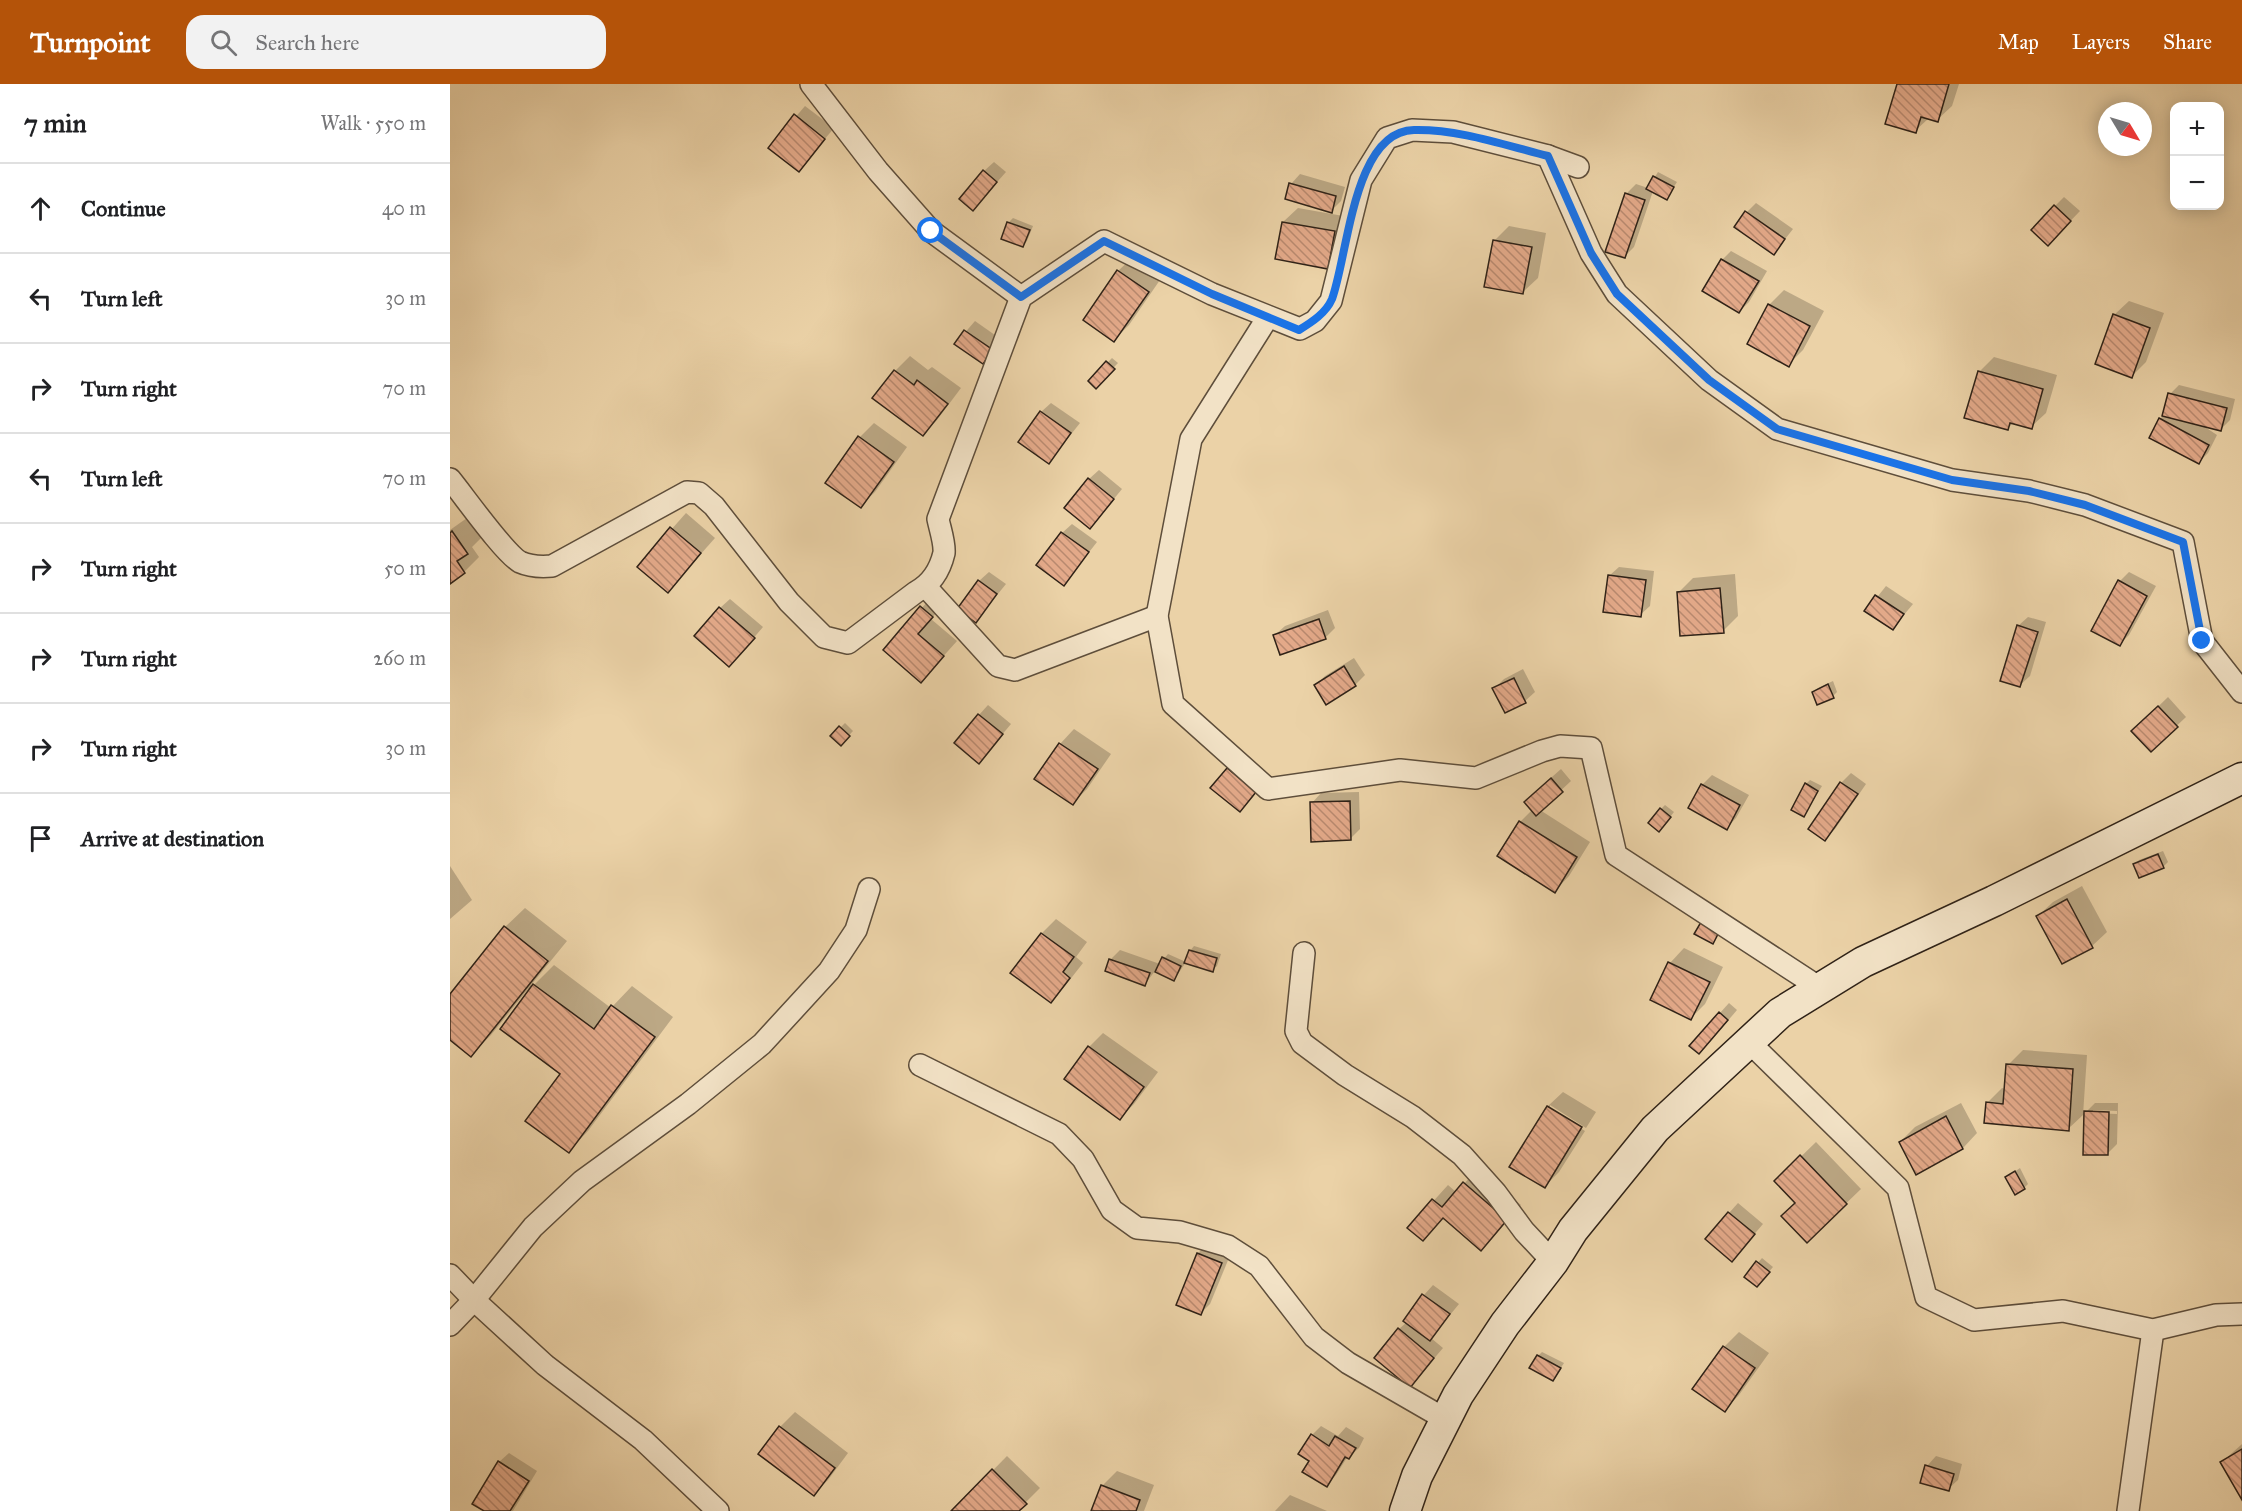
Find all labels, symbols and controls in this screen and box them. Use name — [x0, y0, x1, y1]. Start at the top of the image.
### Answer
search box — [186, 15, 606, 69]
text: Turnpoint — [30, 25, 150, 60]
icon: search — [207, 26, 240, 59]
text: Search here — [255, 29, 359, 56]
text: Map — [1998, 29, 2039, 55]
text: Layers — [2072, 29, 2130, 55]
text: Share — [2163, 29, 2212, 55]
north arrow — [2098, 102, 2152, 156]
map controls — [2170, 102, 2224, 210]
button: + — [2170, 102, 2224, 156]
text: 7 min — [24, 107, 87, 139]
text: Walk · 550 m — [321, 111, 426, 135]
button: − — [2170, 156, 2224, 210]
icon: ahead — [24, 192, 57, 225]
text: Continue — [81, 195, 166, 222]
text: 40 m — [382, 196, 426, 220]
route start — [917, 217, 943, 243]
icon: left — [24, 282, 57, 315]
text: Turn left — [81, 285, 163, 312]
text: 30 m — [385, 286, 426, 310]
icon: right — [24, 372, 57, 405]
text: Turn right — [81, 375, 177, 402]
text: 70 m — [383, 376, 426, 400]
icon: left — [24, 462, 57, 495]
text: Turn left — [81, 465, 163, 492]
text: 70 m — [383, 466, 426, 490]
icon: right — [24, 552, 57, 585]
text: Turn right — [81, 555, 177, 582]
text: 50 m — [384, 556, 426, 580]
route end — [2188, 627, 2214, 653]
icon: right — [24, 642, 57, 675]
text: Turn right — [81, 645, 177, 672]
text: 260 m — [373, 646, 426, 670]
icon: right — [24, 732, 57, 765]
text: Turn right — [81, 735, 177, 762]
text: 30 m — [385, 736, 426, 760]
icon: arrive — [24, 822, 57, 855]
text: Arrive at destination — [81, 825, 264, 852]

